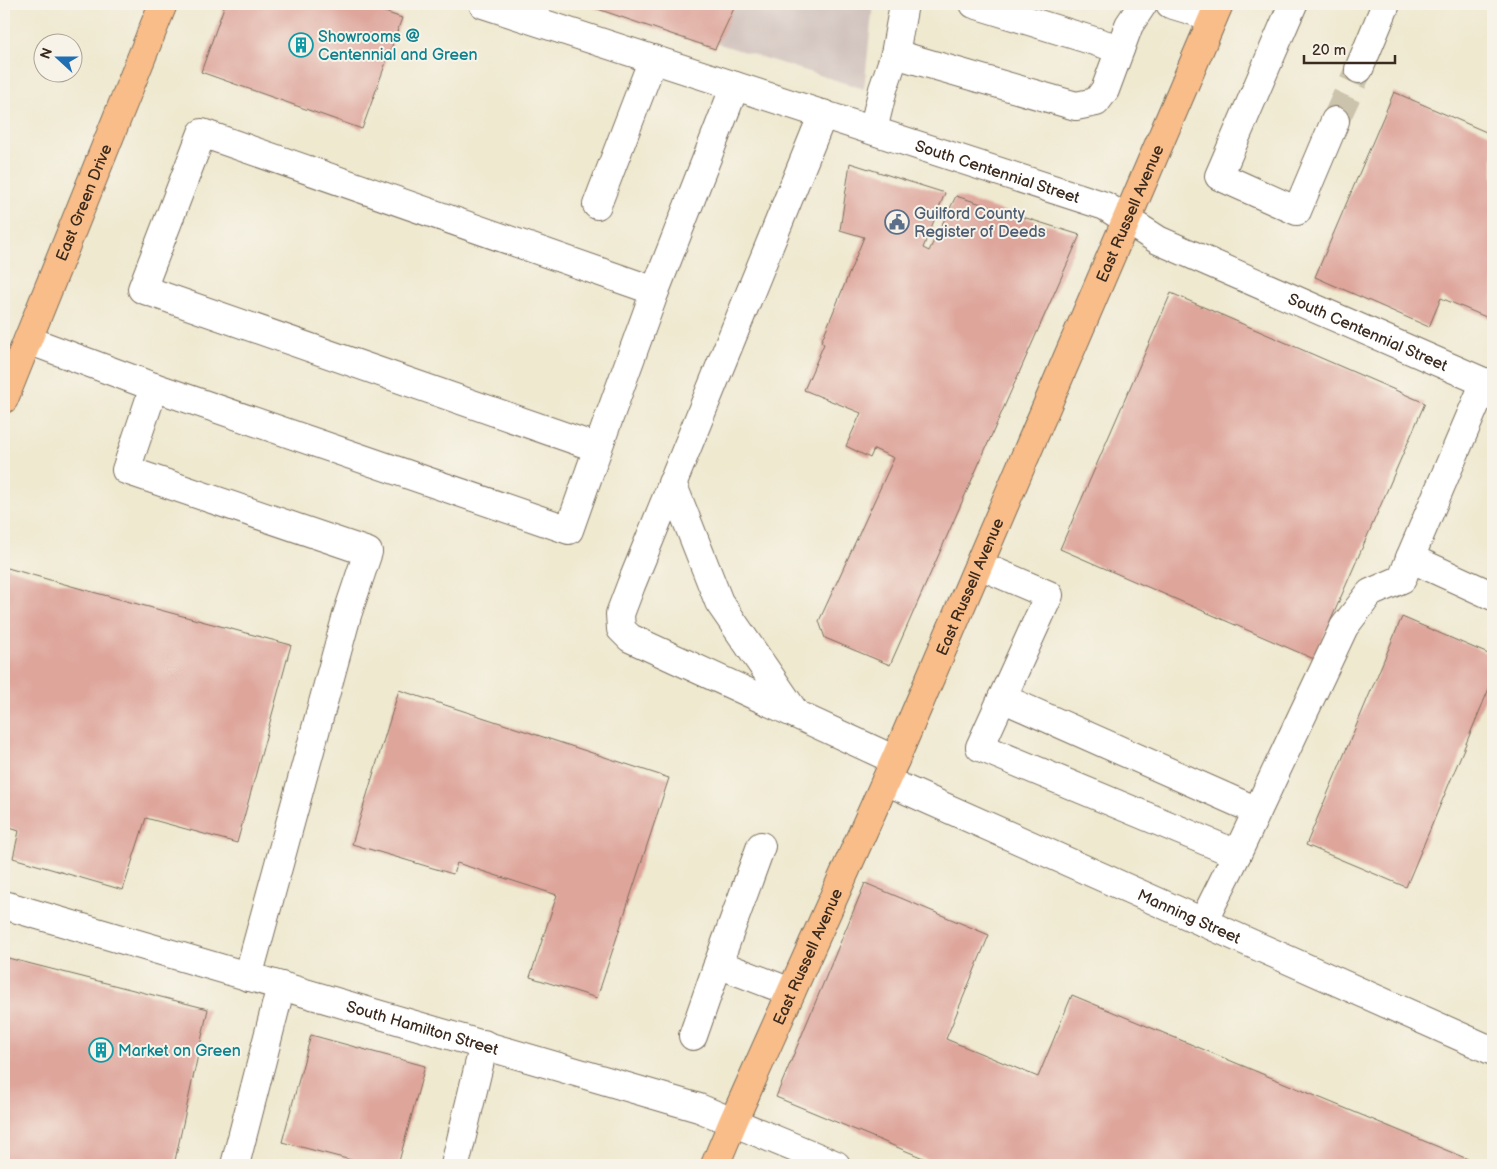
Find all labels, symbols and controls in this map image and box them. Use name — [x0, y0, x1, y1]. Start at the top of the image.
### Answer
place label: Showrooms @ Centennial and Green — [318, 28, 478, 65]
north arrow — [32, 32, 82, 82]
building icon: Showrooms @ Centennial and Green — [288, 32, 314, 58]
scale bar — [1304, 32, 1396, 64]
text: 20 m — [1312, 41, 1346, 60]
text: N — [37, 46, 56, 61]
street label: South Centennial Street — [912, 137, 1082, 208]
street label: East Green Drive — [53, 141, 117, 264]
street label: East Russell Avenue — [1093, 142, 1169, 286]
place label: Guilford County Register of Deeds — [914, 205, 1046, 242]
public building icon: Guilford County Register of Deeds — [884, 209, 910, 235]
street label: South Centennial Street — [1285, 290, 1450, 376]
street label: East Russell Avenue — [933, 515, 1009, 659]
street label: East Russell Avenue — [770, 885, 847, 1028]
street label: Manning Street — [1134, 886, 1243, 949]
street label: South Hamilton Street — [344, 997, 500, 1060]
building icon: Market on Green — [88, 1037, 114, 1063]
place label: Market on Green — [118, 1042, 241, 1061]

